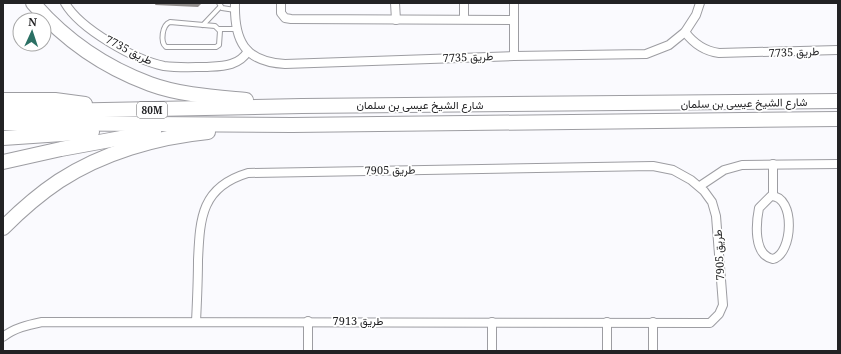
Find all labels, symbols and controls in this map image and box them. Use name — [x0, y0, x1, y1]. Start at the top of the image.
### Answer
north arrow — [12, 12, 52, 52]
text: N — [28, 14, 38, 29]
street label: طريق 7735 — [103, 31, 155, 68]
street label: طريق 7735 — [768, 43, 820, 60]
street label: طريق 7735 — [442, 48, 494, 65]
street label: شارع الشيخ عيسى بن سلمان — [680, 94, 808, 112]
street label: شارع الشيخ عيسى بن سلمان — [357, 97, 484, 113]
road number: 80M — [137, 102, 167, 118]
street label: طريق 7905 — [364, 162, 416, 177]
street label: طريق 7905 — [710, 229, 727, 281]
street label: طريق 7913 — [333, 313, 383, 328]

